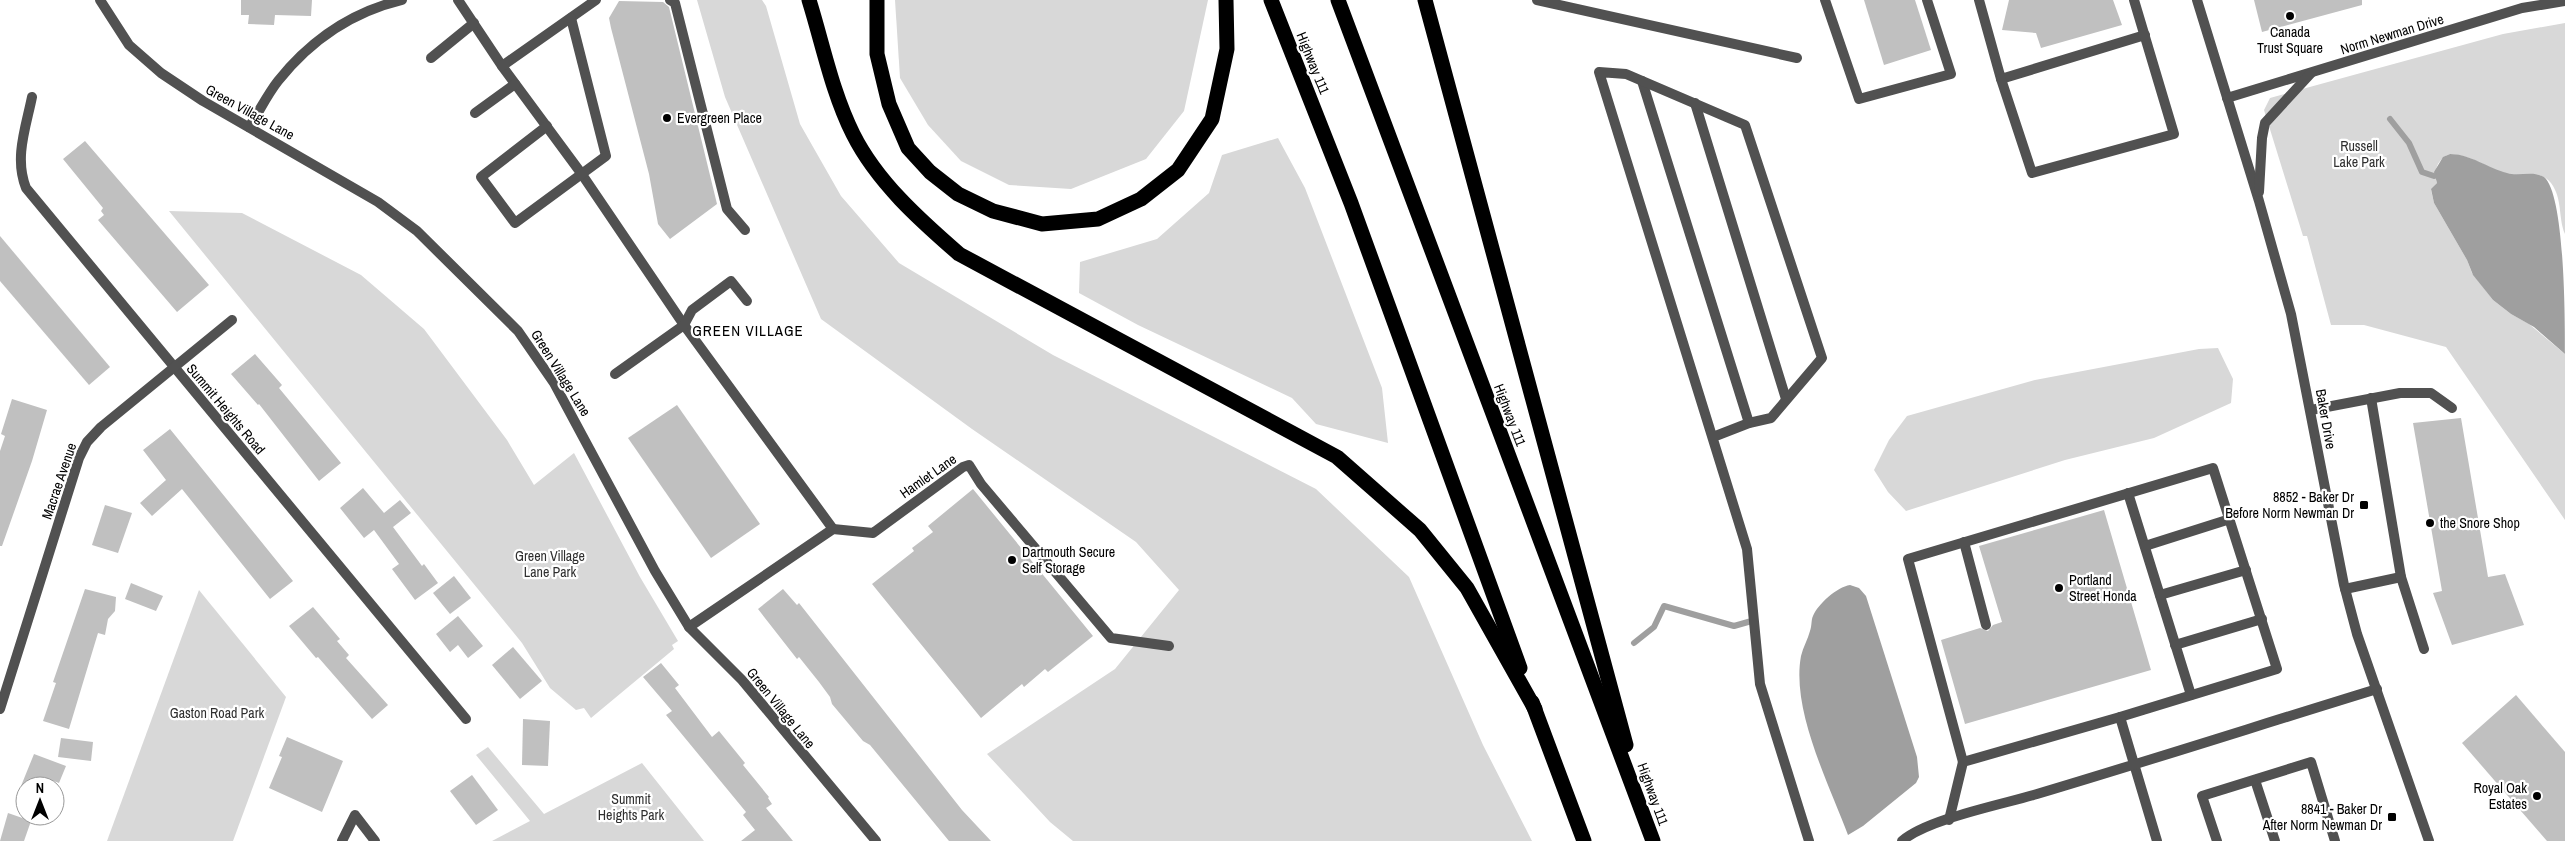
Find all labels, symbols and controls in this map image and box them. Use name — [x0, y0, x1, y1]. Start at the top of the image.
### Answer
marker: Canada Trust Square — [2284, 10, 2296, 22]
street label: Norm Newman Drive — [2338, 10, 2446, 58]
place label: Canada Trust Square — [2257, 23, 2323, 57]
street label: Highway 111 — [1292, 29, 1334, 97]
street label: Green Village Lane — [202, 80, 298, 144]
place label: Evergreen Place — [677, 109, 762, 127]
marker: Evergreen Place — [661, 112, 673, 124]
park label: Russell Lake Park — [2333, 137, 2385, 171]
district label: GREEN VILLAGE — [692, 320, 804, 341]
street label: Green Village Lane — [527, 326, 595, 420]
street label: Summit Heights Road — [183, 360, 269, 458]
street label: Highway 111 — [1490, 381, 1530, 449]
street label: Baker Drive — [2312, 388, 2340, 450]
street label: Macrae Avenue — [38, 440, 80, 522]
street label: Hamlet Lane — [896, 450, 960, 502]
place label: 8852 - Baker Dr Before Norm Newman Dr — [2225, 488, 2354, 522]
marker: 8852 - Baker Dr Before Norm Newman Dr — [2358, 499, 2370, 511]
place label: the Snore Shop — [2440, 514, 2520, 532]
marker: the Snore Shop — [2424, 517, 2436, 529]
place label: Dartmouth Secure Self Storage — [1022, 543, 1115, 577]
park label: Green Village Lane Park — [515, 547, 585, 581]
marker: Dartmouth Secure Self Storage — [1006, 554, 1018, 566]
place label: Portland Street Honda — [2069, 571, 2137, 605]
marker: Portland Street Honda — [2053, 582, 2065, 594]
street label: Green Village Lane — [743, 664, 819, 752]
park label: Gaston Road Park — [170, 704, 264, 722]
street label: Highway 111 — [1633, 760, 1673, 828]
north arrow — [15, 776, 65, 826]
text: N — [36, 779, 44, 797]
place label: Royal Oak Estates — [2473, 779, 2527, 813]
park label: Summit Heights Park — [598, 790, 664, 824]
marker: Royal Oak Estates — [2531, 790, 2543, 802]
place label: 8841 - Baker Dr After Norm Newman Dr — [2262, 800, 2382, 834]
marker: 8841 - Baker Dr After Norm Newman Dr — [2386, 811, 2398, 823]

